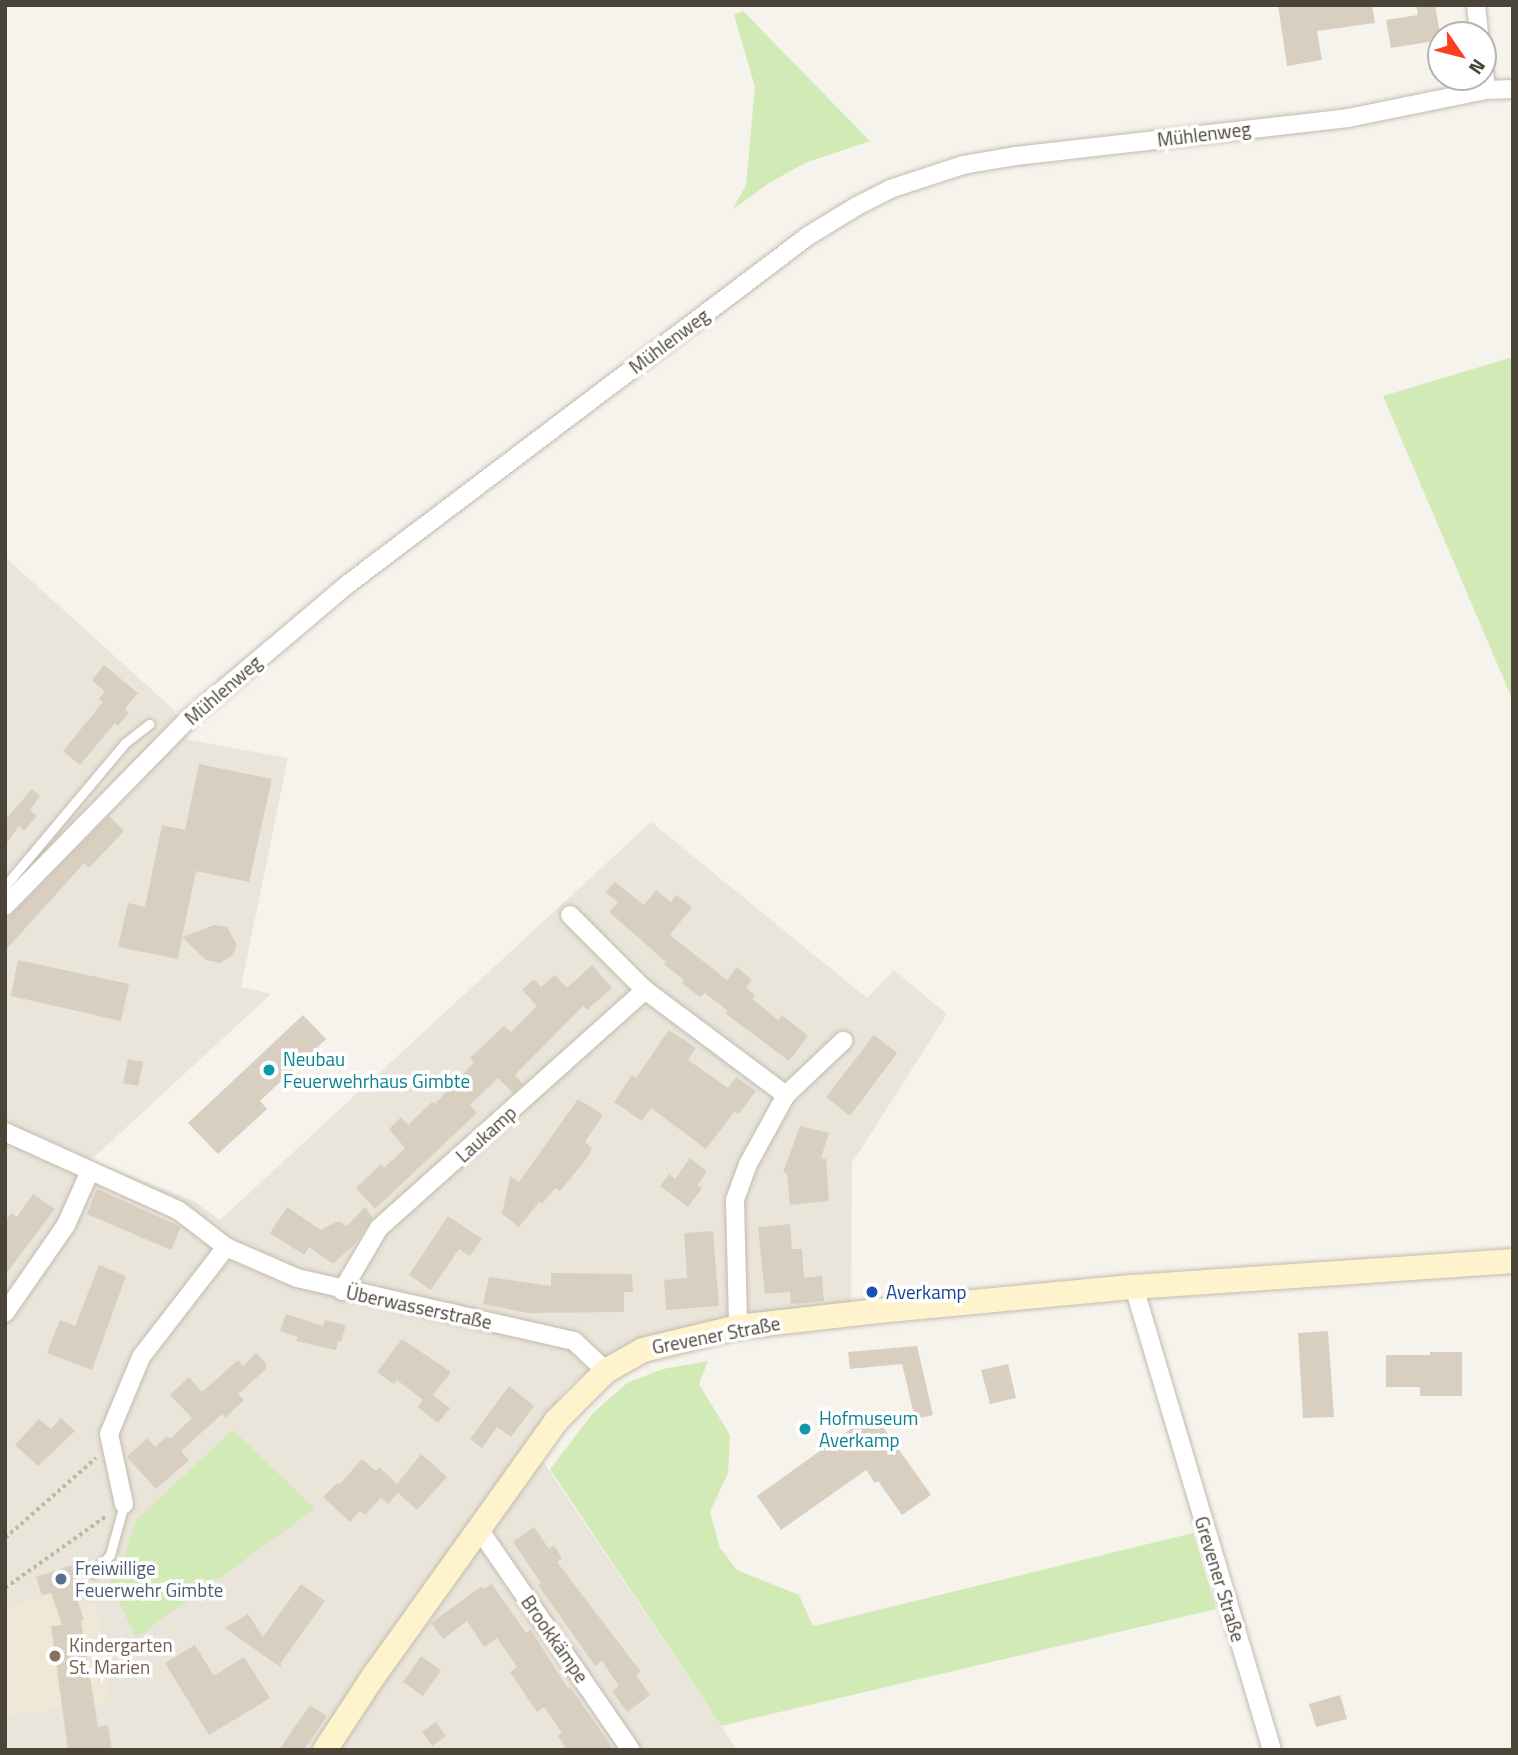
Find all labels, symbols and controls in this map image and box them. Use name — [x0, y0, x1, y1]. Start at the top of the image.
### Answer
north arrow — [1427, 21, 1497, 91]
text: N — [1462, 53, 1494, 81]
street label: Mühlenweg — [1156, 117, 1252, 151]
street label: Mühlenweg — [625, 304, 713, 378]
street label: Mühlenweg — [180, 651, 266, 729]
place label: Neubau Feuerwehrhaus Gimbte — [283, 1048, 470, 1092]
marker: Neubau Feuerwehrhaus Gimbte — [261, 1062, 277, 1078]
street label: Laukamp — [451, 1101, 521, 1167]
street label: Überwasserstraße — [344, 1280, 494, 1334]
place label: Averkamp — [886, 1281, 967, 1303]
marker: Averkamp — [864, 1284, 880, 1300]
street label: Grevener Straße — [650, 1311, 782, 1359]
place label: Hofmuseum Averkamp — [819, 1407, 918, 1451]
marker: Hofmuseum Averkamp — [797, 1421, 813, 1437]
street label: Grevener Straße — [1190, 1513, 1250, 1645]
place label: Freiwillige Feuerwehr Gimbte — [75, 1557, 223, 1601]
marker: Freiwillige Feuerwehr Gimbte — [53, 1571, 69, 1587]
street label: Brookkämpe — [517, 1591, 593, 1687]
place label: Kindergarten St. Marien — [69, 1634, 173, 1678]
marker: Kindergarten St. Marien — [47, 1648, 63, 1664]

